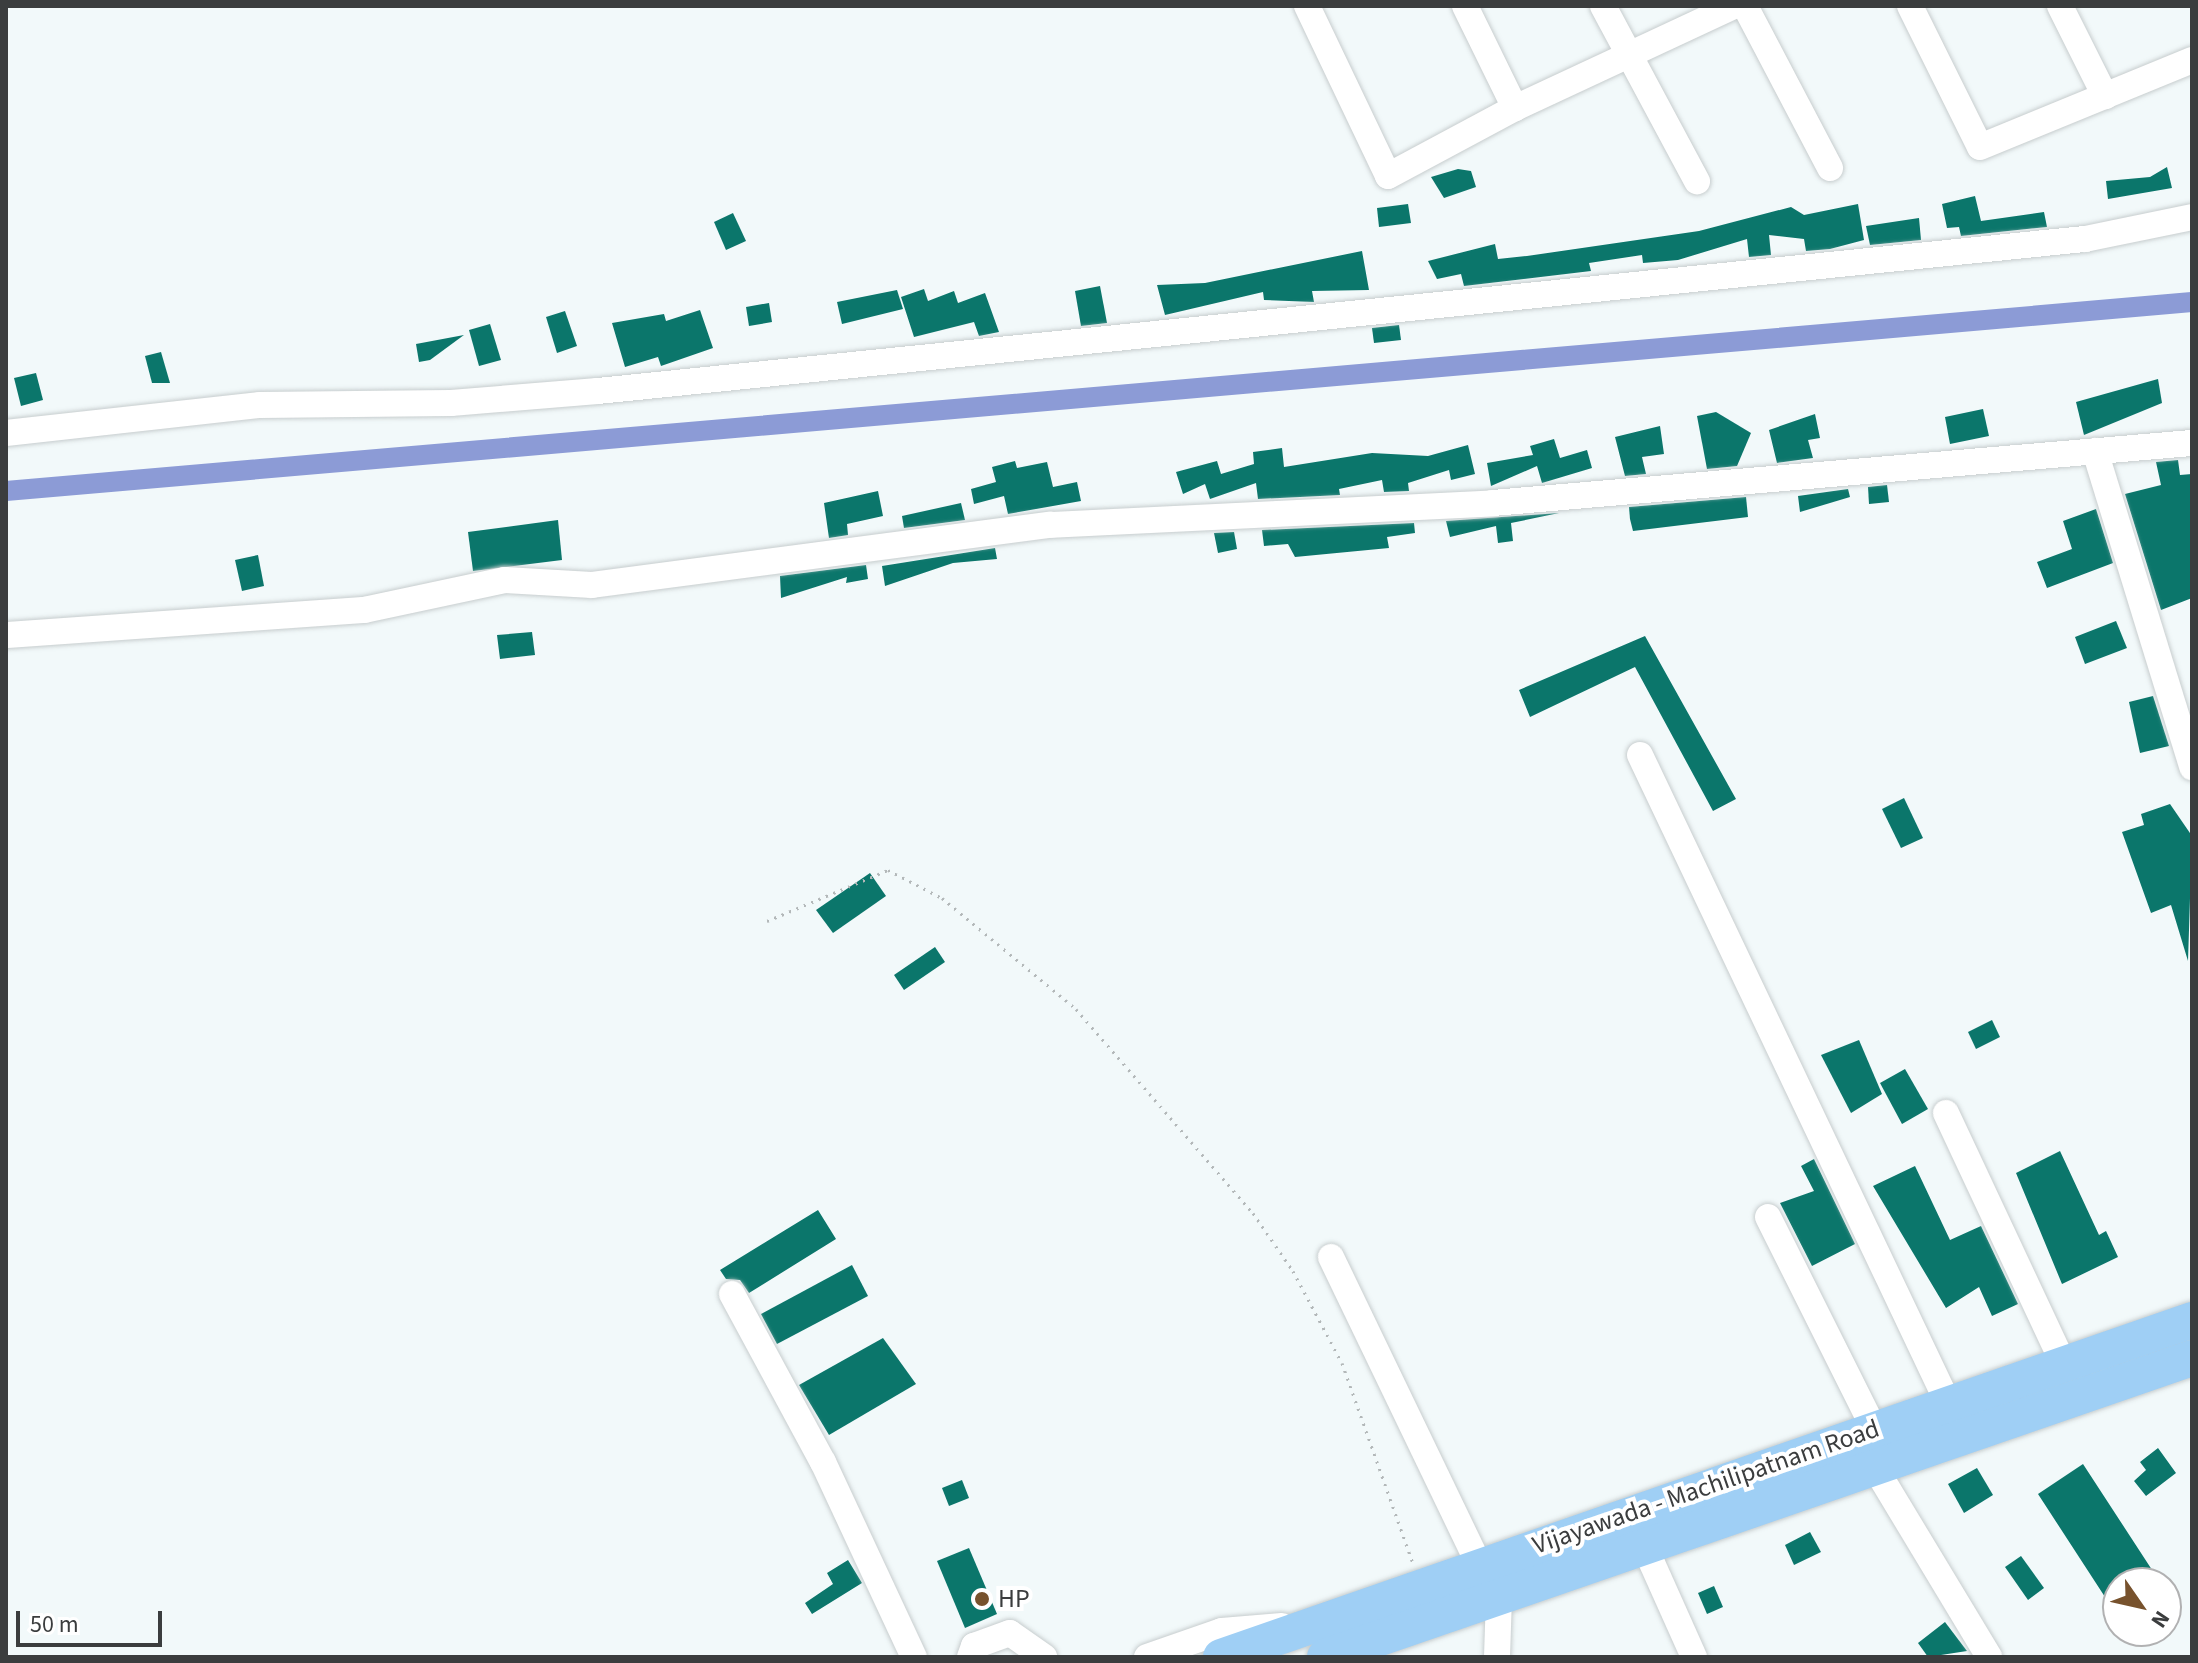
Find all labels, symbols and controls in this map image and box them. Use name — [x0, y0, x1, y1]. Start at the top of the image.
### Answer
street label: Vijayawada - Machilipatnam Road — [1529, 1413, 1883, 1561]
north arrow — [2102, 1567, 2182, 1647]
place label: HP — [998, 1583, 1030, 1615]
marker: HP — [973, 1590, 991, 1608]
scale bar — [20, 1595, 166, 1645]
text: N — [2143, 1604, 2178, 1634]
text: 50 m — [30, 1607, 79, 1642]

